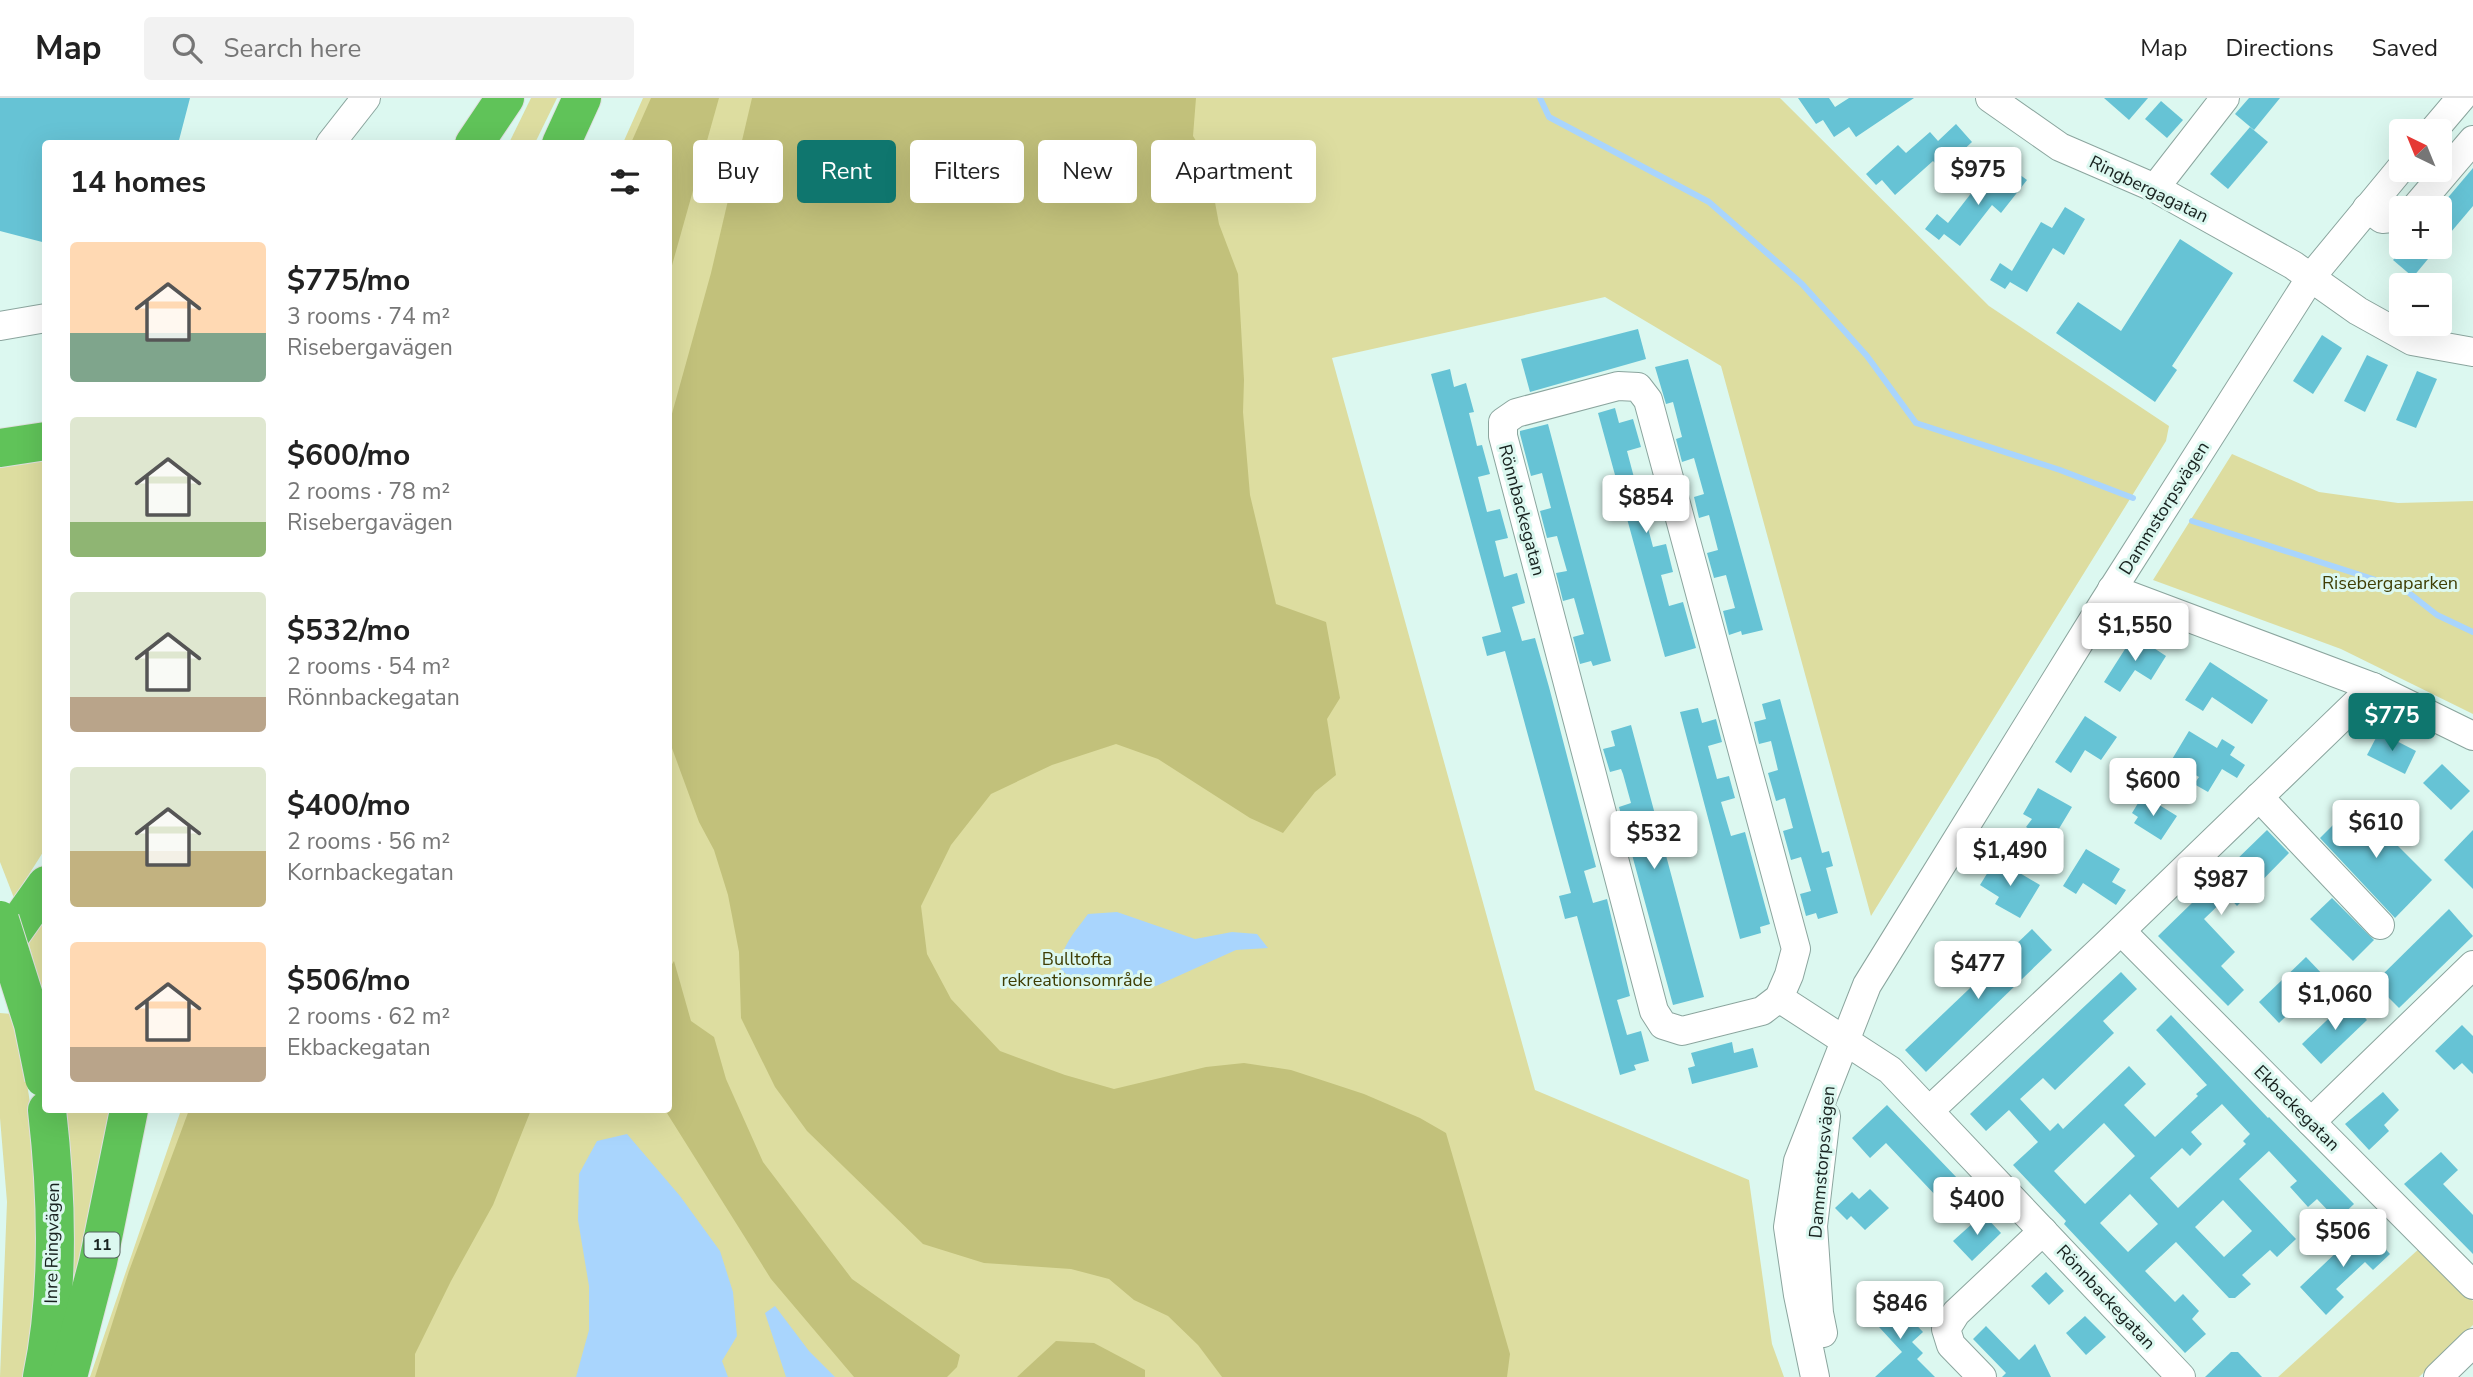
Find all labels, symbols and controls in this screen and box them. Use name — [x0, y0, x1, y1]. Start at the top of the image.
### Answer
search box — [144, 17, 634, 80]
text: Map — [35, 26, 102, 71]
icon: search — [168, 29, 206, 67]
text: Search here — [224, 31, 361, 66]
text: Map — [2140, 32, 2187, 64]
text: Directions — [2225, 32, 2334, 64]
text: Saved — [2372, 32, 2438, 64]
north arrow — [2389, 119, 2452, 182]
map controls — [2389, 119, 2452, 336]
chip: Buy — [693, 140, 783, 203]
chip: Rent — [797, 140, 896, 203]
chip: Filters — [910, 140, 1024, 203]
chip: New — [1038, 140, 1137, 203]
chip: Apartment — [1151, 140, 1316, 203]
pin: $975 — [1937, 148, 2019, 207]
street label: Ringbergagatan — [2085, 150, 2213, 228]
text: $975 — [1950, 154, 2006, 185]
text: 14 homes — [70, 162, 206, 203]
icon: filters — [606, 163, 644, 201]
button: + — [2389, 196, 2452, 259]
text: $775/mo — [287, 260, 410, 301]
icon: home — [126, 270, 210, 354]
button: − — [2389, 273, 2452, 336]
text: 3 rooms · 74 m² — [287, 301, 450, 332]
text: Risebergavägen — [287, 332, 453, 363]
text: $600/mo — [287, 435, 410, 476]
street label: Dammstorpsvägen — [2113, 437, 2215, 579]
street label: Rönnbackegatan — [1493, 442, 1551, 578]
icon: home — [126, 445, 210, 529]
text: 2 rooms · 78 m² — [287, 476, 450, 507]
pin: $854 — [1605, 476, 1687, 535]
text: $854 — [1618, 482, 1674, 513]
text: Risebergavägen — [287, 507, 453, 538]
park label: Risebergaparken — [2322, 571, 2458, 595]
pin: $1,550 — [2078, 603, 2192, 663]
text: $532/mo — [287, 610, 410, 651]
text: $1,550 — [2098, 610, 2172, 641]
icon: home — [126, 620, 210, 704]
text: 2 rooms · 54 m² — [287, 651, 450, 682]
text: Rönnbackegatan — [287, 682, 460, 713]
pin: $775 — [2351, 694, 2433, 753]
text: $775 — [2364, 700, 2420, 731]
pin: $600 — [2112, 758, 2194, 818]
text: $600 — [2125, 765, 2181, 796]
text: $400/mo — [287, 785, 410, 826]
icon: home — [126, 795, 210, 879]
pin: $610 — [2335, 800, 2417, 860]
text: $610 — [2348, 807, 2404, 838]
pin: $532 — [1613, 812, 1695, 871]
text: $532 — [1626, 818, 1682, 849]
text: 2 rooms · 56 m² — [287, 826, 450, 857]
pin: $1,490 — [1953, 828, 2067, 888]
text: $1,490 — [1973, 835, 2047, 866]
text: Kornbackegatan — [287, 857, 454, 888]
pin: $987 — [2180, 858, 2262, 917]
text: $987 — [2193, 864, 2249, 895]
pin: $477 — [1937, 942, 2019, 1001]
park label: Bulltofta rekreationsområde — [1001, 947, 1153, 992]
text: $477 — [1950, 948, 2006, 979]
text: $506/mo — [287, 960, 410, 1001]
icon: home — [126, 970, 210, 1054]
pin: $1,060 — [2278, 972, 2392, 1032]
text: $1,060 — [2298, 979, 2372, 1010]
text: 2 rooms · 62 m² — [287, 1001, 450, 1032]
text: Ekbackegatan — [287, 1032, 431, 1063]
street label: Ekbackegatan — [2249, 1060, 2345, 1156]
street label: Dammstorpsvägen — [1803, 1085, 1841, 1239]
pin: $400 — [1936, 1178, 2018, 1237]
street label: Inre Ringvägen — [39, 1182, 65, 1304]
text: $400 — [1949, 1184, 2005, 1215]
pin: $506 — [2302, 1210, 2384, 1269]
text: $506 — [2315, 1216, 2371, 1247]
road number: 11 — [84, 1232, 119, 1258]
street label: Rönnbackegatan — [2051, 1239, 2161, 1355]
pin: $846 — [1859, 1282, 1941, 1341]
text: $846 — [1872, 1288, 1928, 1319]

